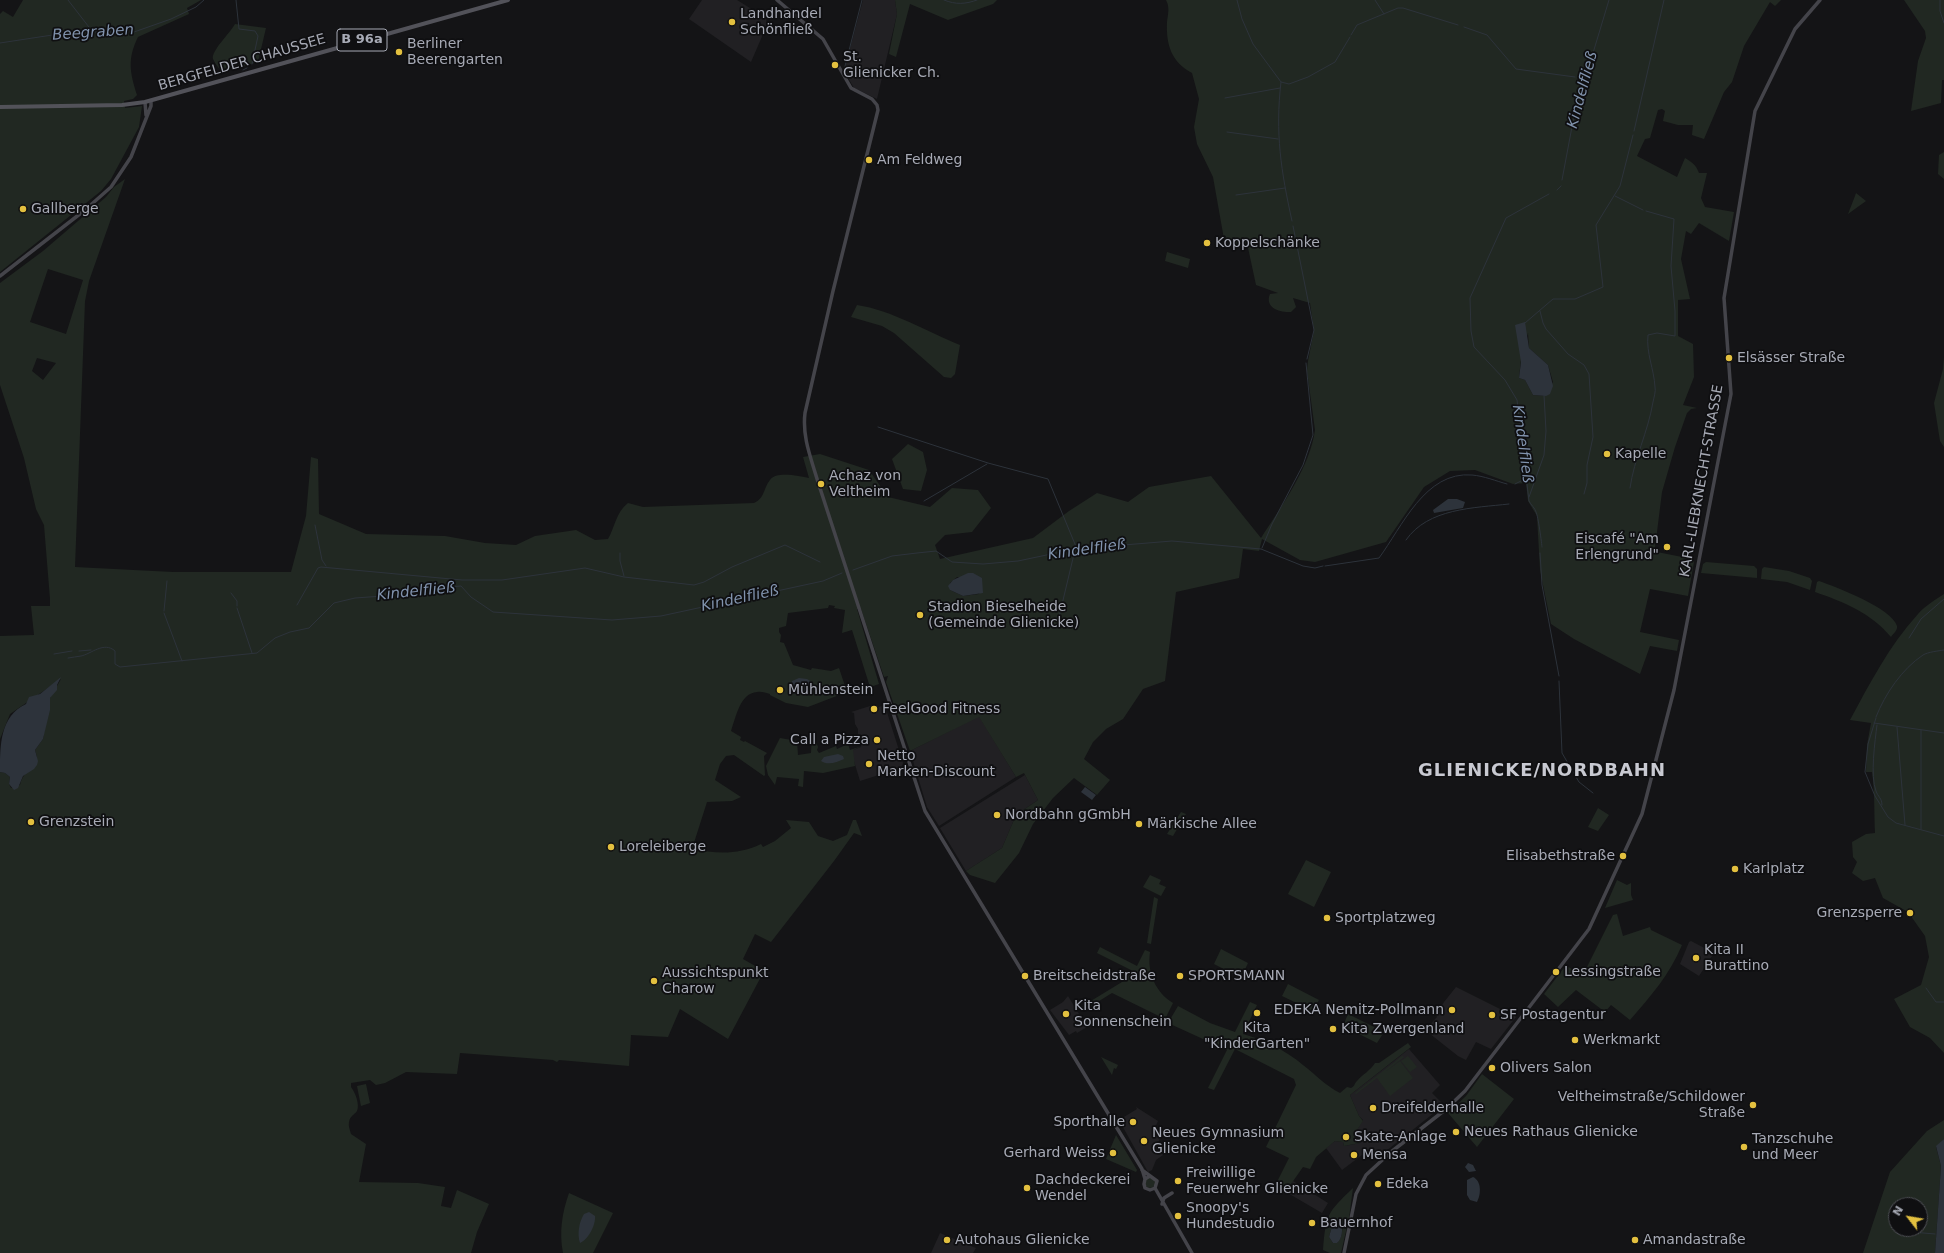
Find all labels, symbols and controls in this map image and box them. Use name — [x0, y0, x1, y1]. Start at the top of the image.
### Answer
place label: Landhandel Schönfließ — [740, 6, 822, 38]
marker: Landhandel Schönfließ — [727, 17, 737, 27]
water label: Beegraben — [52, 21, 134, 45]
road number: B 96a — [337, 29, 387, 51]
street label: BERGFELDER CHAUSSEE — [156, 31, 328, 95]
place label: Berliner Beerengarten — [407, 36, 503, 68]
marker: Berliner Beerengarten — [394, 47, 404, 57]
place label: St. Glienicker Ch. — [843, 49, 940, 82]
water label: Kindelfließ — [1564, 50, 1602, 130]
marker: St. Glienicker Ch. — [830, 60, 840, 70]
place label: Am Feldweg — [877, 152, 962, 168]
marker: Am Feldweg — [864, 155, 874, 165]
place label: Gallberge — [31, 201, 99, 217]
marker: Gallberge — [18, 204, 28, 214]
place label: Koppelschänke — [1215, 235, 1320, 251]
marker: Koppelschänke — [1202, 238, 1212, 248]
place label: Elsässer Straße — [1737, 350, 1845, 366]
marker: Elsässer Straße — [1724, 353, 1734, 363]
street label: KARL-LIEBKNECHT-STRASSE — [1677, 383, 1727, 579]
water label: Kindelfließ — [1508, 404, 1536, 484]
place label: Kapelle — [1615, 446, 1666, 462]
marker: Kapelle — [1602, 449, 1612, 459]
place label: Achaz von Veltheim — [829, 468, 901, 500]
marker: Achaz von Veltheim — [816, 479, 826, 489]
place label: Eiscafé "Am Erlengrund" — [1575, 531, 1659, 564]
water label: Kindelfließ — [1047, 536, 1127, 564]
marker: Eiscafé "Am Erlengrund" — [1662, 542, 1672, 552]
water label: Kindelfließ — [376, 579, 456, 605]
water label: Kindelfließ — [700, 582, 780, 616]
place label: Stadion Bieselheide (Gemeinde Glienicke) — [928, 599, 1079, 632]
marker: Stadion Bieselheide (Gemeinde Glienicke) — [915, 610, 925, 620]
place label: Mühlenstein — [788, 682, 873, 698]
marker: Mühlenstein — [775, 685, 785, 695]
place label: FeelGood Fitness — [882, 701, 1000, 717]
marker: FeelGood Fitness — [869, 704, 879, 714]
place label: Call a Pizza — [790, 732, 869, 748]
marker: Call a Pizza — [872, 735, 882, 745]
place label: Netto Marken-Discount — [877, 748, 995, 780]
marker: Netto Marken-Discount — [864, 759, 874, 769]
district label: GLIENICKE/NORDBAHN — [1418, 760, 1666, 782]
place label: Nordbahn gGmbH — [1005, 807, 1131, 823]
marker: Nordbahn gGmbH — [992, 810, 1002, 820]
place label: Grenzstein — [39, 814, 114, 830]
place label: Märkische Allee — [1147, 816, 1257, 832]
marker: Grenzstein — [26, 817, 36, 827]
marker: Märkische Allee — [1134, 819, 1144, 829]
place label: Loreleiberge — [619, 839, 706, 855]
marker: Loreleiberge — [606, 842, 616, 852]
place label: Elisabethstraße — [1506, 848, 1615, 864]
marker: Elisabethstraße — [1618, 851, 1628, 861]
place label: Karlplatz — [1743, 861, 1804, 877]
marker: Karlplatz — [1730, 864, 1740, 874]
place label: Grenzsperre — [1817, 905, 1902, 921]
marker: Grenzsperre — [1905, 908, 1915, 918]
place label: Sportplatzweg — [1335, 910, 1436, 926]
marker: Sportplatzweg — [1322, 913, 1332, 923]
place label: Kita II Burattino — [1704, 942, 1769, 974]
marker: Kita II Burattino — [1691, 953, 1701, 963]
place label: Lessingstraße — [1564, 964, 1661, 980]
place label: Aussichtspunkt Charow — [662, 965, 769, 998]
marker: Lessingstraße — [1551, 967, 1561, 977]
place label: Breitscheidstraße — [1033, 968, 1156, 984]
place label: SPORTSMANN — [1188, 968, 1285, 984]
marker: Breitscheidstraße — [1020, 971, 1030, 981]
marker: SPORTSMANN — [1175, 971, 1185, 981]
marker: Aussichtspunkt Charow — [649, 976, 659, 986]
place label: Kita Sonnenschein — [1074, 998, 1172, 1030]
place label: EDEKA Nemitz-Pollmann — [1274, 1002, 1444, 1018]
marker: EDEKA Nemitz-Pollmann — [1447, 1005, 1457, 1015]
place label: SF Postagentur — [1500, 1007, 1606, 1023]
marker: Kita "KinderGarten" — [1252, 1008, 1262, 1018]
marker: Kita Sonnenschein — [1061, 1009, 1071, 1019]
marker: SF Postagentur — [1487, 1010, 1497, 1020]
place label: Kita "KinderGarten" — [1204, 1020, 1310, 1052]
place label: Kita Zwergenland — [1341, 1021, 1464, 1037]
marker: Kita Zwergenland — [1328, 1024, 1338, 1034]
place label: Werkmarkt — [1583, 1032, 1660, 1048]
marker: Werkmarkt — [1570, 1035, 1580, 1045]
place label: Olivers Salon — [1500, 1060, 1592, 1076]
marker: Olivers Salon — [1487, 1063, 1497, 1073]
place label: Veltheimstraße/Schildower Straße — [1558, 1089, 1745, 1122]
place label: Dreifelderhalle — [1381, 1100, 1484, 1116]
marker: Veltheimstraße/Schildower Straße — [1748, 1100, 1758, 1110]
marker: Dreifelderhalle — [1368, 1103, 1378, 1113]
place label: Sporthalle — [1054, 1114, 1125, 1130]
marker: Sporthalle — [1128, 1117, 1138, 1127]
place label: Neues Rathaus Glienicke — [1464, 1124, 1638, 1140]
place label: Neues Gymnasium Glienicke — [1152, 1125, 1284, 1158]
marker: Neues Rathaus Glienicke — [1451, 1127, 1461, 1137]
place label: Skate-Anlage — [1354, 1129, 1447, 1145]
place label: Tanzschuhe und Meer — [1752, 1131, 1833, 1164]
marker: Skate-Anlage — [1341, 1132, 1351, 1142]
marker: Neues Gymnasium Glienicke — [1139, 1136, 1149, 1146]
marker: Tanzschuhe und Meer — [1739, 1142, 1749, 1152]
place label: Gerhard Weiss — [1004, 1145, 1105, 1161]
place label: Mensa — [1362, 1147, 1407, 1163]
marker: Gerhard Weiss — [1108, 1148, 1118, 1158]
marker: Mensa — [1349, 1150, 1359, 1160]
place label: Freiwillige Feuerwehr Glienicke — [1186, 1165, 1328, 1198]
place label: Dachdeckerei Wendel — [1035, 1172, 1130, 1204]
marker: Freiwillige Feuerwehr Glienicke — [1173, 1176, 1183, 1186]
place label: Edeka — [1386, 1176, 1429, 1192]
marker: Edeka — [1373, 1179, 1383, 1189]
marker: Dachdeckerei Wendel — [1022, 1183, 1032, 1193]
north arrow — [1888, 1197, 1928, 1237]
place label: Snoopy's Hundestudio — [1186, 1200, 1275, 1232]
text: N — [1890, 1204, 1906, 1218]
marker: Snoopy's Hundestudio — [1173, 1211, 1183, 1221]
place label: Bauernhof — [1320, 1215, 1392, 1231]
marker: Bauernhof — [1307, 1218, 1317, 1228]
place label: Autohaus Glienicke — [955, 1232, 1089, 1248]
place label: Amandastraße — [1643, 1232, 1746, 1248]
marker: Autohaus Glienicke — [942, 1235, 952, 1245]
marker: Amandastraße — [1630, 1235, 1640, 1245]

